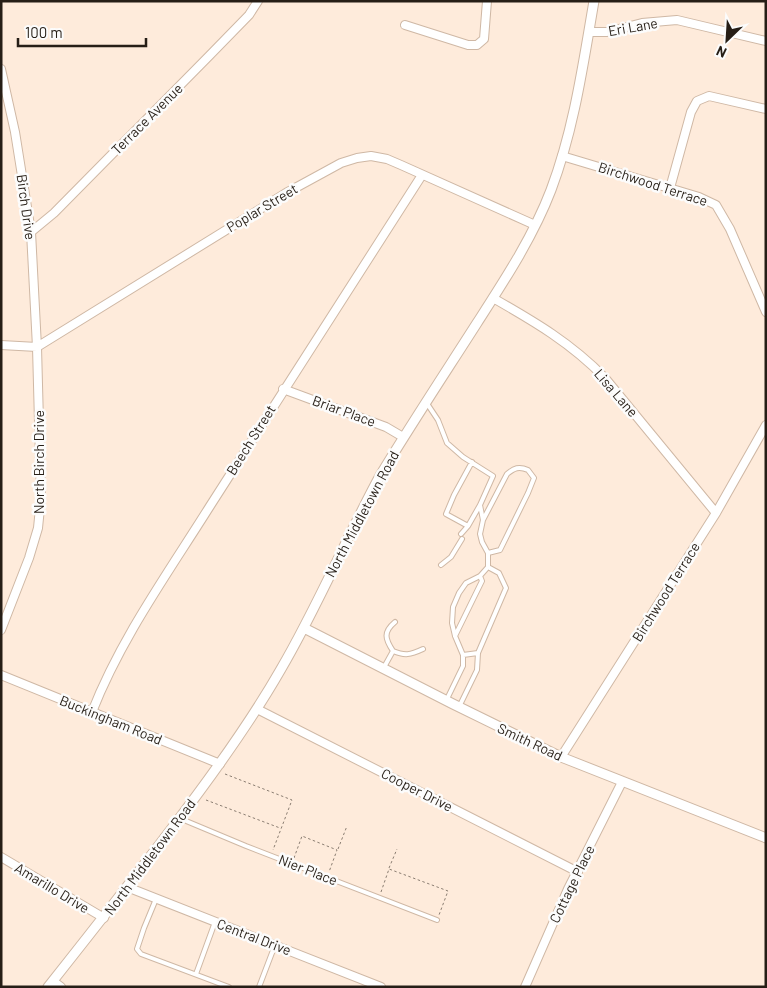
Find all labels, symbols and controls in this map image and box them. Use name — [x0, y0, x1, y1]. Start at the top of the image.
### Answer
street label: Eri Lane — [607, 14, 659, 39]
scale bar — [18, 15, 145, 47]
north arrow — [702, 15, 752, 65]
text: 100 m — [25, 23, 63, 41]
text: N — [713, 43, 729, 62]
street label: Terrace Avenue — [107, 79, 186, 158]
street label: Birchwood Terrace — [596, 158, 710, 209]
street label: Birch Drive — [13, 173, 40, 241]
street label: Poplar Street — [223, 180, 300, 235]
street label: Lisa Lane — [591, 365, 642, 420]
street label: Briar Place — [310, 391, 378, 430]
street label: Beech Street — [222, 401, 279, 478]
street label: North Birch Drive — [30, 410, 47, 514]
street label: North Middletown Road — [321, 448, 402, 580]
street label: Birchwood Terrace — [628, 539, 703, 645]
street label: Buckingham Road — [57, 691, 165, 748]
street label: Smith Road — [495, 719, 565, 764]
street label: Cooper Drive — [379, 764, 456, 815]
street label: North Middletown Road — [100, 795, 199, 918]
street label: Cottage Place — [545, 842, 598, 925]
street label: Nier Place — [276, 851, 340, 889]
street label: Amarillo Drive — [12, 859, 93, 916]
street label: Central Drive — [215, 915, 294, 958]

